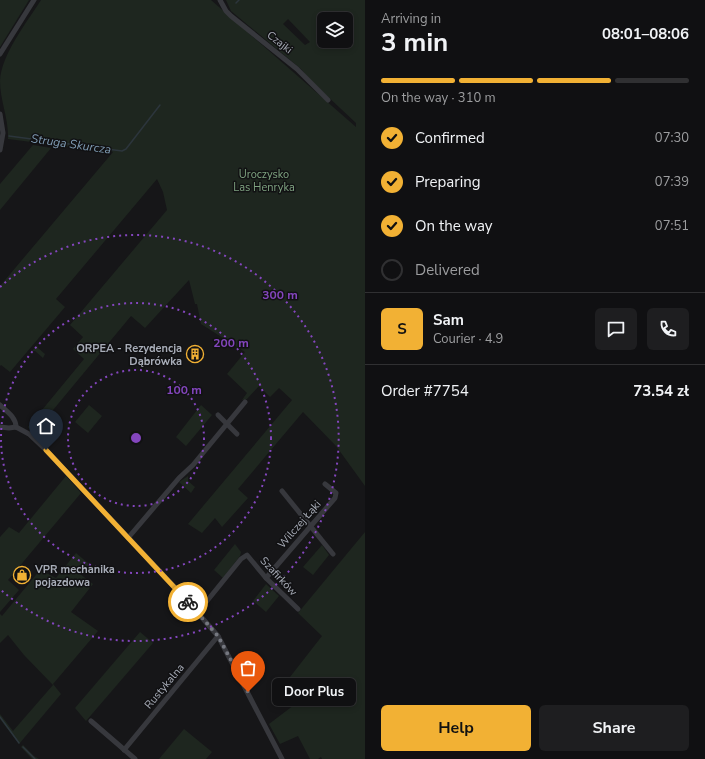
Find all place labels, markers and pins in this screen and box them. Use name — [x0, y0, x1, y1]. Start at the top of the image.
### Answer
place label: ORPEA - Rezydencja Dąbrówka — [76, 341, 182, 369]
building icon: ORPEA - Rezydencja Dąbrówka — [185, 344, 205, 364]
pin — [29, 409, 63, 450]
centre of rings — [129, 431, 143, 445]
place label: VPR mechanika pojazdowa — [34, 562, 115, 590]
shop icon: VPR mechanika pojazdowa — [12, 565, 32, 585]
pin — [231, 651, 265, 692]
callout: Door Plus — [272, 678, 356, 706]

